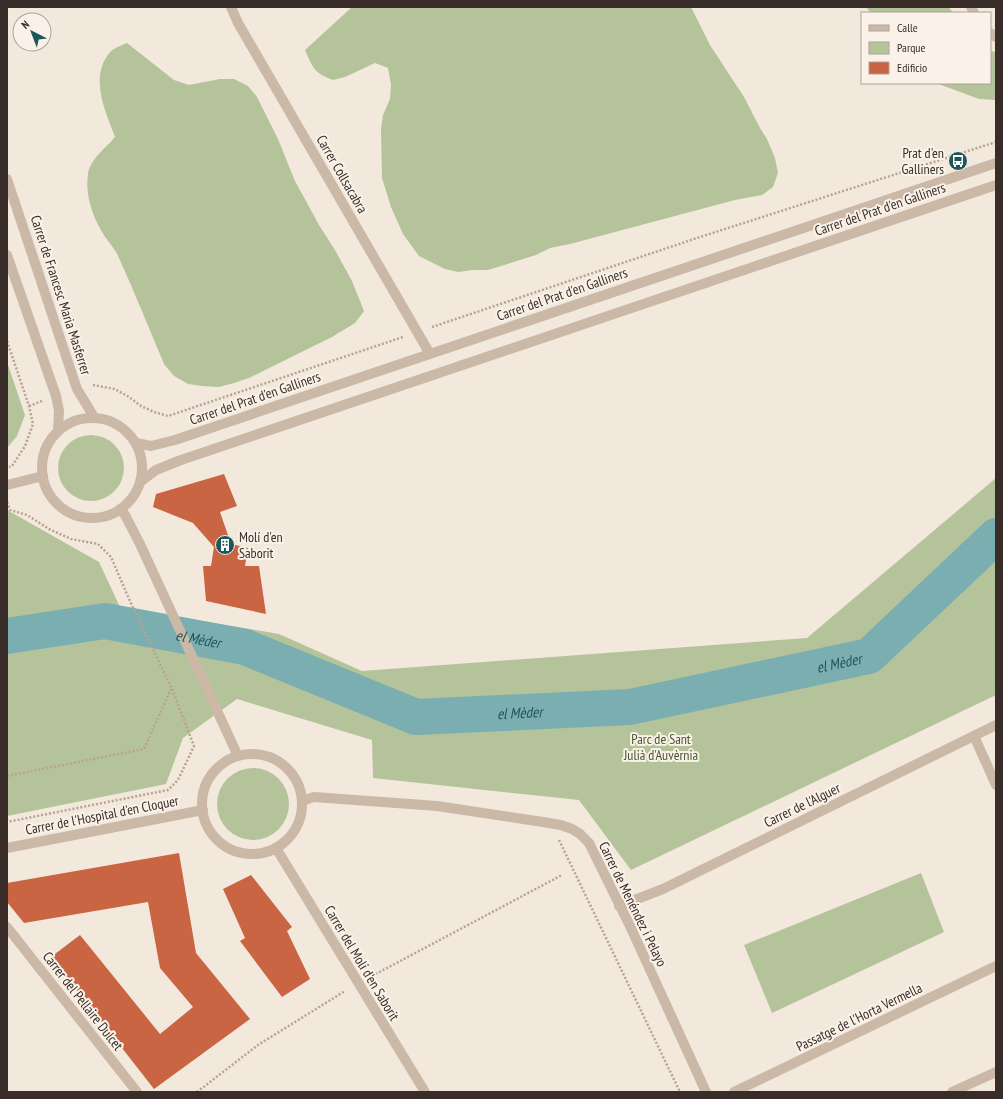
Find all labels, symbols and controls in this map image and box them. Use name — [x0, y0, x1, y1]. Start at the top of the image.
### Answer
north arrow — [12, 12, 52, 52]
legend — [861, 12, 991, 84]
text: N — [18, 17, 32, 32]
text: Calle — [897, 20, 918, 35]
text: Parque — [897, 40, 926, 55]
text: Edificio — [897, 60, 927, 75]
street label: Carrer Collsacabra — [312, 132, 372, 216]
place label: Prat d'en Galliners — [901, 144, 944, 178]
bus stop icon: Prat d'en Galliners — [947, 150, 969, 172]
street label: Carrer del Prat d'en Galliners — [812, 178, 948, 240]
street label: Carrer de Francesc Maria Masferrer — [27, 213, 95, 377]
street label: Carrer del Prat d'en Galliners — [494, 263, 630, 325]
street label: Carrer del Prat d'en Galliners — [187, 367, 323, 429]
place label: Molí d'en Saborit — [239, 528, 283, 562]
building icon: Molí d'en Saborit — [214, 534, 236, 556]
water label: el Mèder — [174, 625, 224, 652]
water label: el Mèder — [815, 648, 865, 676]
water label: el Mèder — [496, 702, 545, 723]
park label: Parc de Sant Julià d'Auvèrnia — [623, 730, 698, 764]
street label: Carrer de l'Alguer — [761, 779, 843, 831]
street label: Carrer de l'Hospital d'en Cloquer — [24, 791, 180, 839]
street label: Carrer de Menéndez i Pelayo — [595, 839, 671, 969]
street label: Carrer del Molí d'en Saborit — [321, 902, 404, 1024]
street label: Carrer del Pellaire Dulcet — [39, 948, 127, 1054]
street label: Passatge de l'Horta Vermella — [793, 979, 925, 1055]

